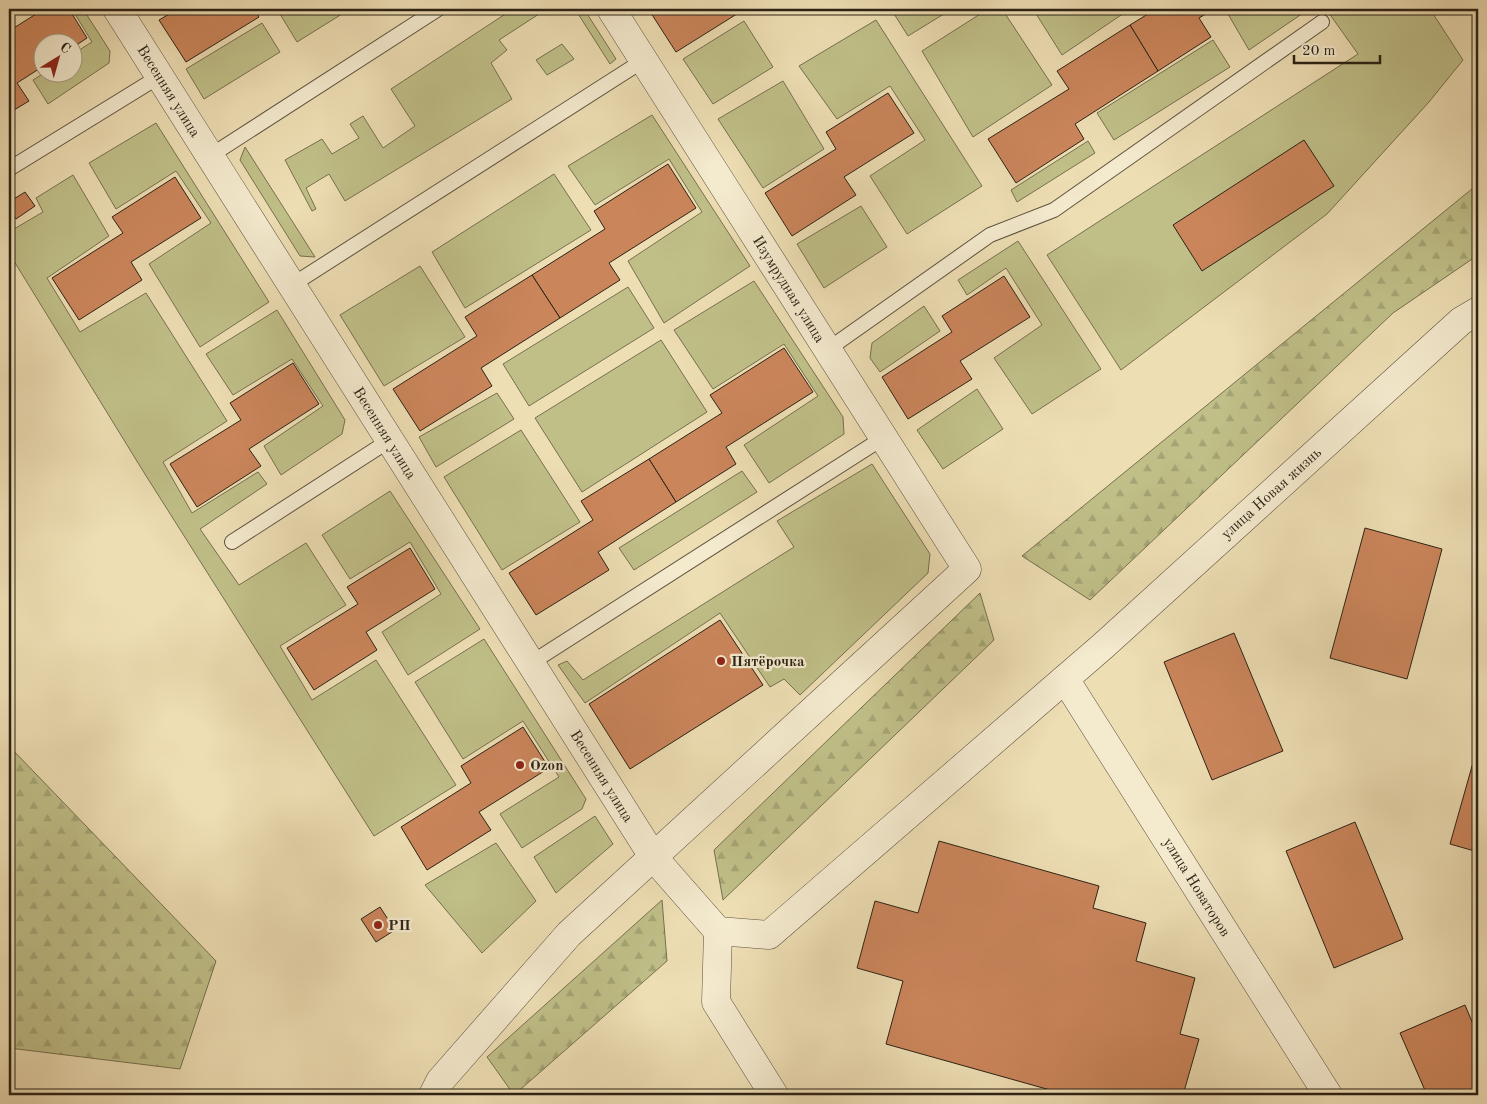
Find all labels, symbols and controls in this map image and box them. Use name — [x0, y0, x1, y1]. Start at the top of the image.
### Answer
north arrow — [32, 32, 82, 82]
scale bar — [1294, 32, 1381, 64]
text: С — [57, 40, 73, 57]
street label: Весенняя улица — [133, 43, 202, 141]
text: 20 m — [1302, 44, 1336, 59]
street label: Изумрудная улица — [749, 234, 827, 346]
street label: Весенняя улица — [349, 385, 418, 483]
street label: улица Новая жизнь — [1219, 445, 1325, 543]
marker: Пятёрочка — [715, 655, 727, 667]
place label: Пятёрочка — [731, 655, 805, 670]
street label: Весенняя улица — [566, 728, 635, 826]
marker: Ozon — [514, 759, 526, 771]
place label: Ozon — [530, 759, 563, 774]
street label: улица Новаторов — [1159, 836, 1232, 940]
marker: РП — [372, 919, 384, 931]
place label: РП — [388, 919, 411, 934]

